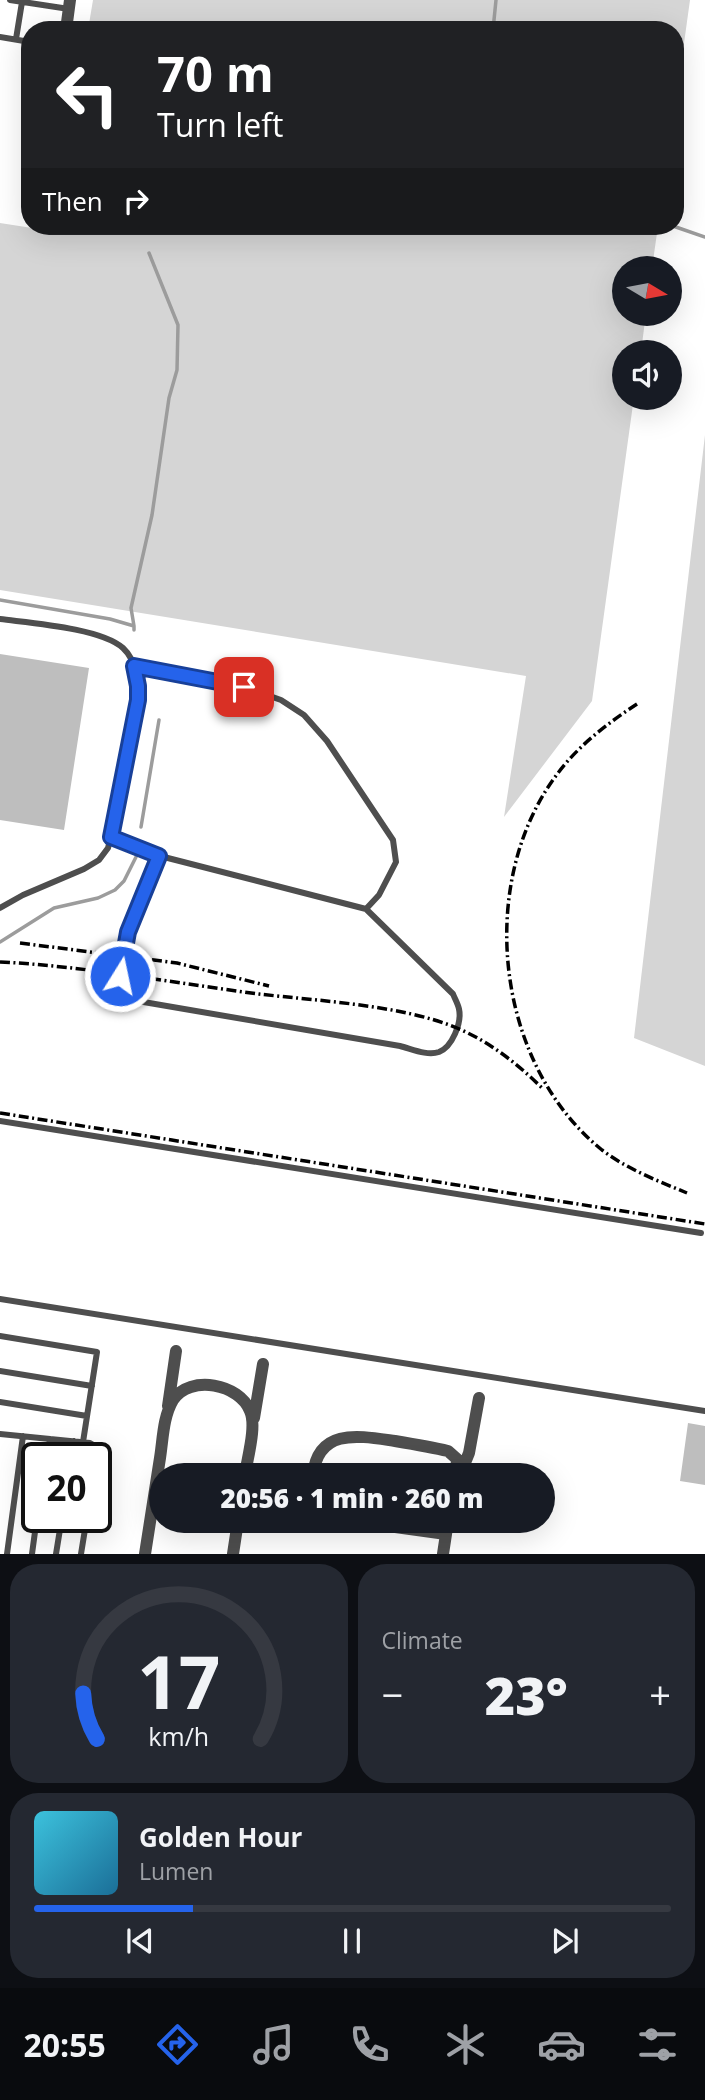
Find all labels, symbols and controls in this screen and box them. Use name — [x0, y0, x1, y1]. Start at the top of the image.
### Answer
text: 70 m — [157, 40, 274, 106]
icon: left — [42, 49, 133, 140]
text: Turn left — [157, 103, 283, 146]
icon: right — [117, 182, 155, 220]
text: Then — [42, 183, 103, 219]
north arrow — [612, 256, 682, 326]
map controls — [612, 256, 682, 410]
button: sound — [612, 340, 682, 410]
pin — [214, 657, 274, 717]
icon: arrive — [225, 668, 263, 706]
position arrow — [83, 939, 157, 1013]
speed limit sign: 20 — [21, 1442, 112, 1533]
text: 20:56 · 1 min · 260 m — [221, 1480, 483, 1516]
text: Climate — [382, 1624, 463, 1656]
text: 17 — [137, 1632, 220, 1731]
text: 23° — [485, 1659, 568, 1730]
text: − — [382, 1668, 403, 1720]
text: + — [649, 1668, 671, 1720]
text: km/h — [148, 1719, 209, 1753]
text: Golden Hour — [139, 1819, 302, 1855]
text: Lumen — [139, 1855, 213, 1887]
icon: previous — [121, 1922, 159, 1960]
icon: pause — [333, 1922, 371, 1960]
icon: next — [546, 1922, 584, 1960]
icon: directions — [153, 2020, 202, 2069]
icon: music — [249, 2020, 298, 2069]
icon: phone — [345, 2020, 394, 2069]
icon: climate — [441, 2020, 490, 2069]
icon: car — [537, 2020, 586, 2069]
icon: filters — [633, 2020, 682, 2069]
text: 20:55 — [23, 2023, 106, 2066]

